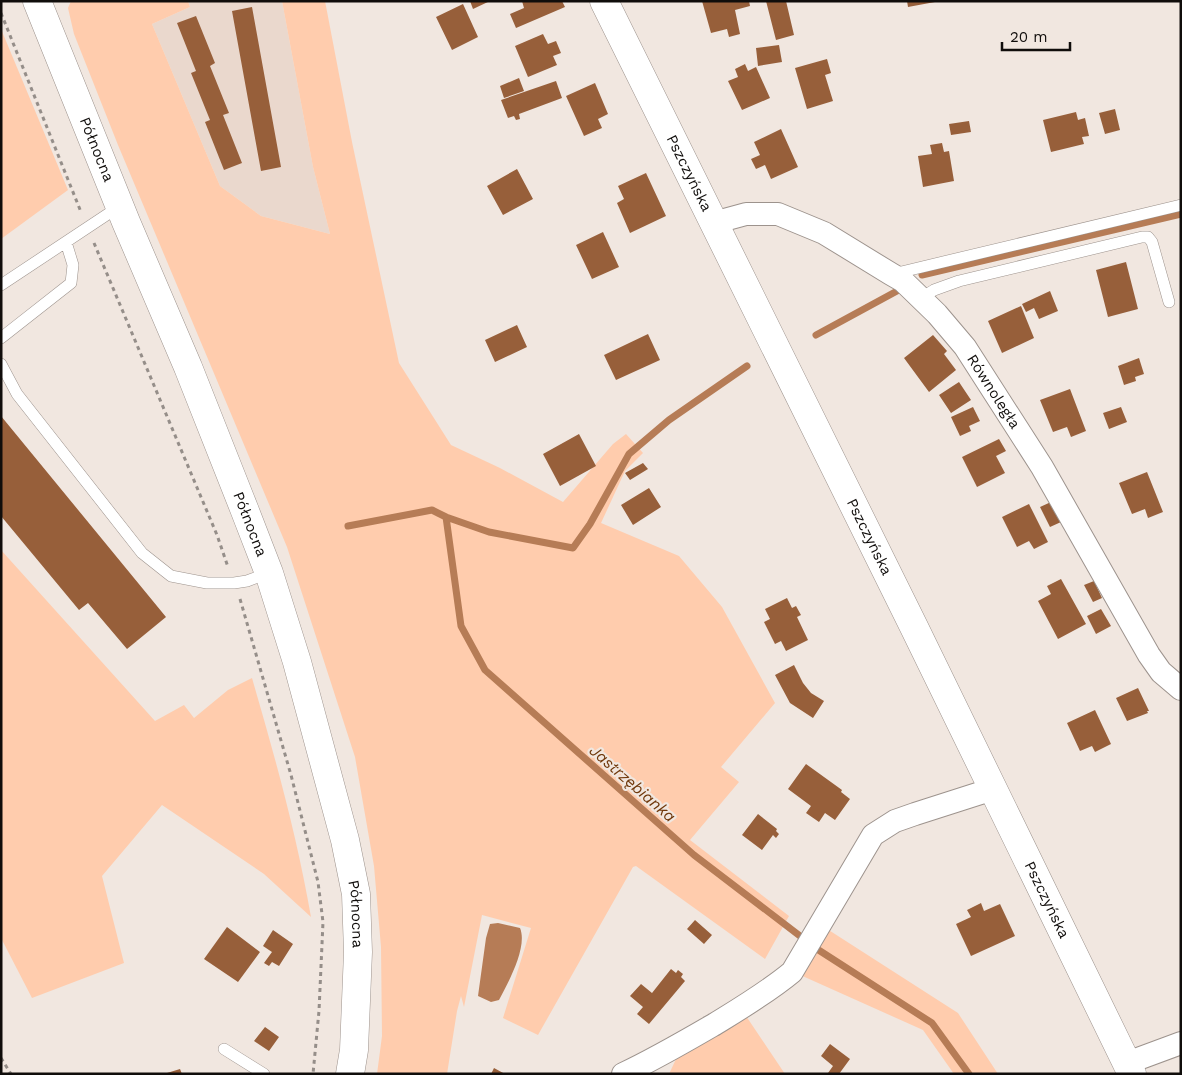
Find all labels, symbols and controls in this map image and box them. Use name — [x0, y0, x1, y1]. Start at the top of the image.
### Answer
scale bar — [1002, 20, 1070, 52]
text: 20 m — [1010, 28, 1048, 46]
street label: Północna — [76, 114, 118, 185]
street label: Pszczyńska — [663, 132, 716, 215]
street label: Równoległa — [963, 351, 1024, 432]
street label: Północna — [229, 489, 271, 560]
street label: Pszczyńska — [843, 496, 896, 579]
water label: Jastrzębianka — [586, 741, 680, 826]
street label: Pszczyńska — [1021, 858, 1074, 942]
street label: Północna — [344, 878, 367, 949]

